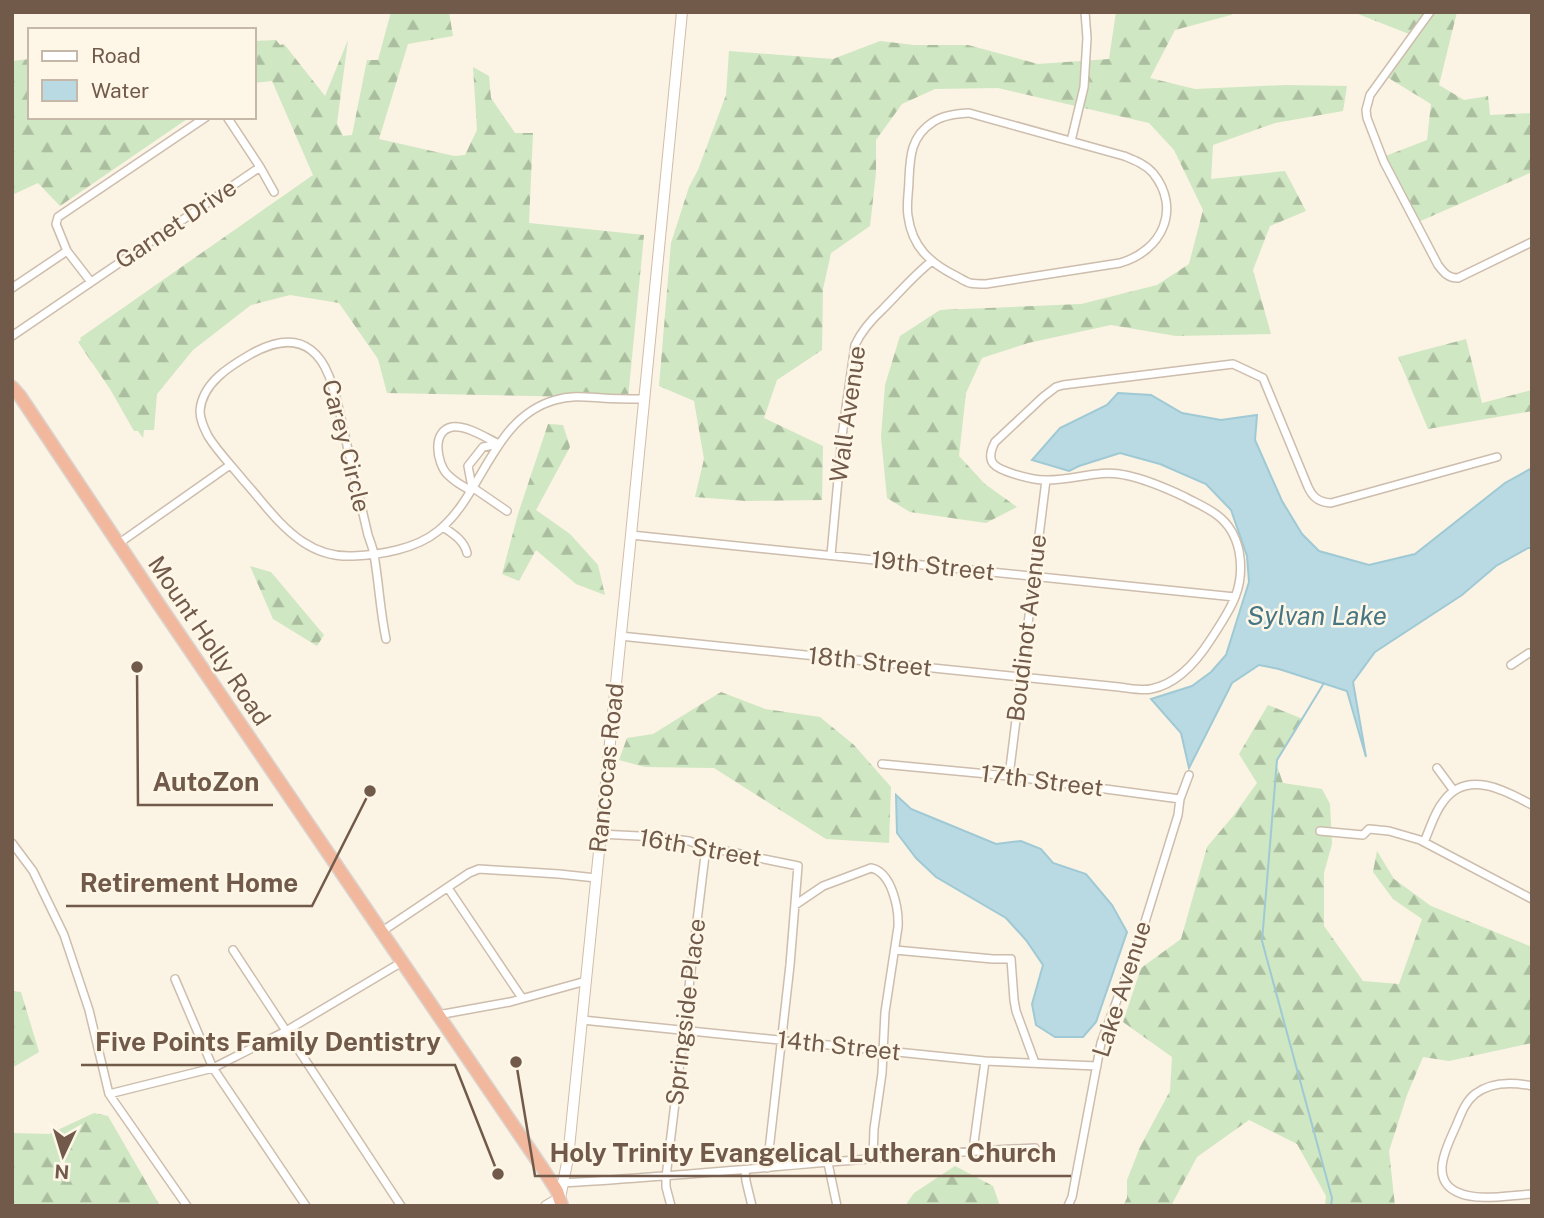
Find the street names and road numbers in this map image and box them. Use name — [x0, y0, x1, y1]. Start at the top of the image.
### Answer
street label: Garnet Drive — [110, 172, 241, 274]
street label: Wall Avenue — [824, 344, 870, 484]
street label: Carey Circle — [317, 376, 377, 515]
street label: Boudinot Avenue — [1001, 533, 1051, 723]
street label: 19th Street — [870, 545, 996, 585]
street label: Mount Holly Road — [143, 550, 277, 730]
street label: 18th Street — [807, 641, 933, 681]
street label: Rancocas Road — [583, 682, 629, 854]
street label: 17th Street — [979, 759, 1105, 801]
street label: 16th Street — [637, 822, 764, 872]
street label: Springside Place — [660, 917, 710, 1107]
street label: Lake Avenue — [1086, 917, 1156, 1060]
street label: 14th Street — [776, 1025, 902, 1065]

